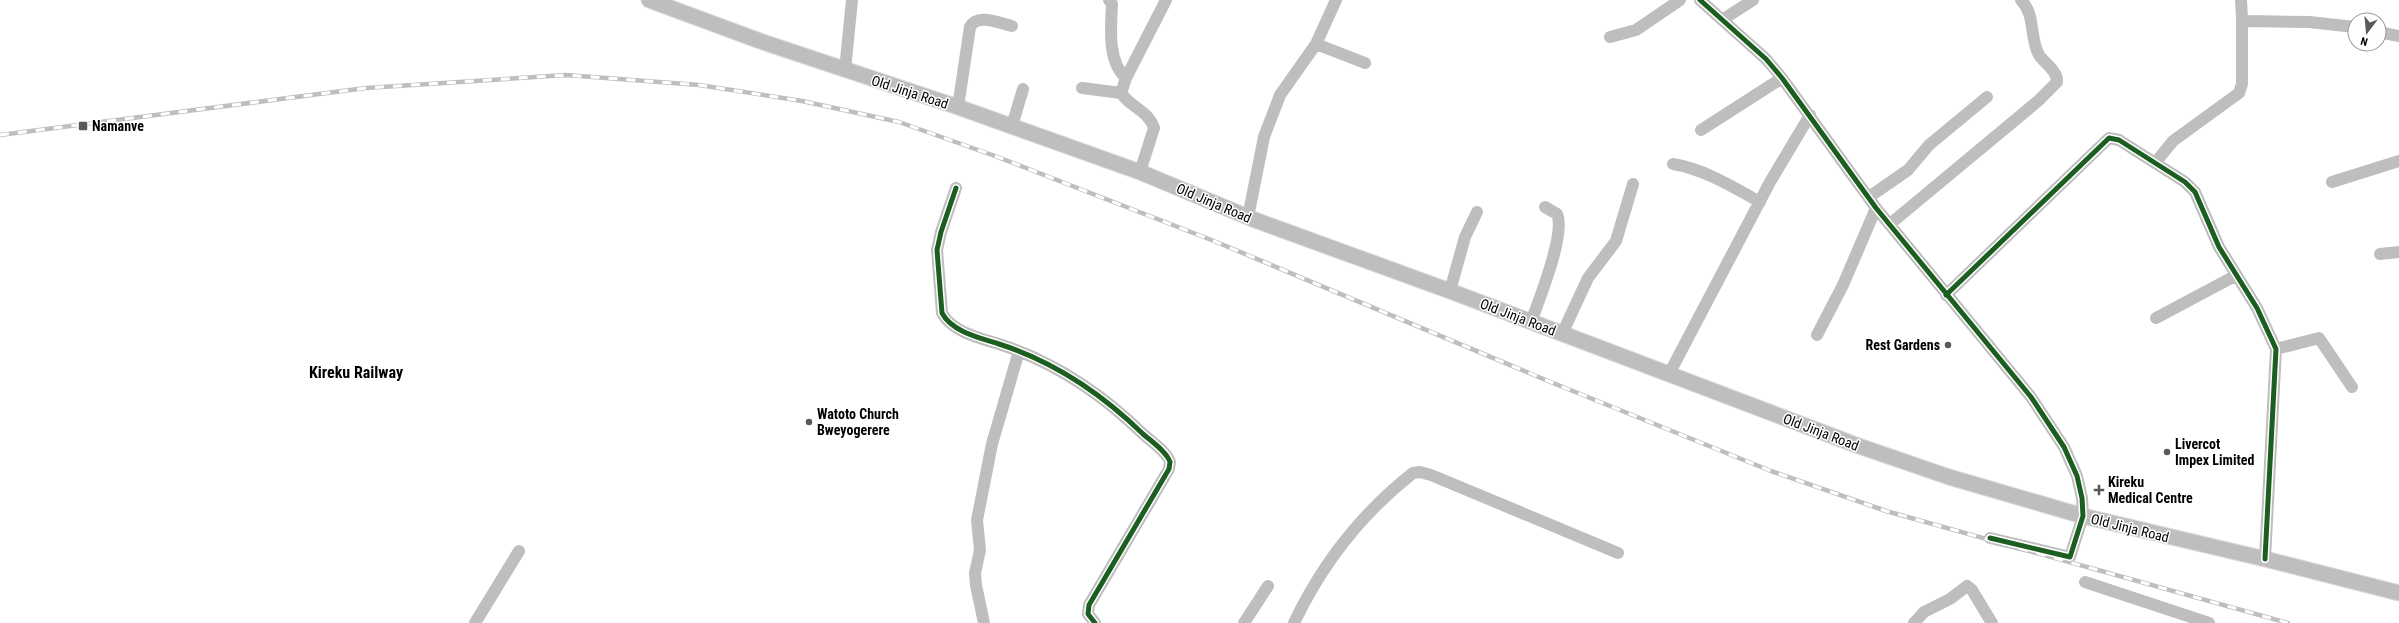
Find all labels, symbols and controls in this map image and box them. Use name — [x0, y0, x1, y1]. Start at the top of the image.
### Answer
north arrow — [2347, 12, 2387, 52]
text: N — [2359, 34, 2369, 48]
street label: Old Jinja Road — [870, 72, 950, 112]
place label: Namanve — [92, 118, 144, 134]
marker: Namanve — [77, 120, 89, 132]
street label: Old Jinja Road — [1174, 180, 1254, 226]
street label: Old Jinja Road — [1478, 295, 1558, 339]
place label: Rest Gardens — [1865, 337, 1940, 353]
marker: Rest Gardens — [1943, 340, 1953, 350]
district label: Kireku Railway — [309, 363, 403, 382]
place label: Watoto Church Bweyogerere — [817, 406, 899, 438]
street label: Old Jinja Road — [1781, 410, 1861, 454]
marker: Watoto Church Bweyogerere — [804, 417, 814, 427]
place label: Livercot Impex Limited — [2175, 436, 2254, 468]
marker: Livercot Impex Limited — [2162, 447, 2172, 457]
place label: Kireku Medical Centre — [2108, 474, 2193, 506]
marker: Kireku Medical Centre — [2093, 484, 2105, 496]
street label: Old Jinja Road — [2089, 511, 2171, 545]

